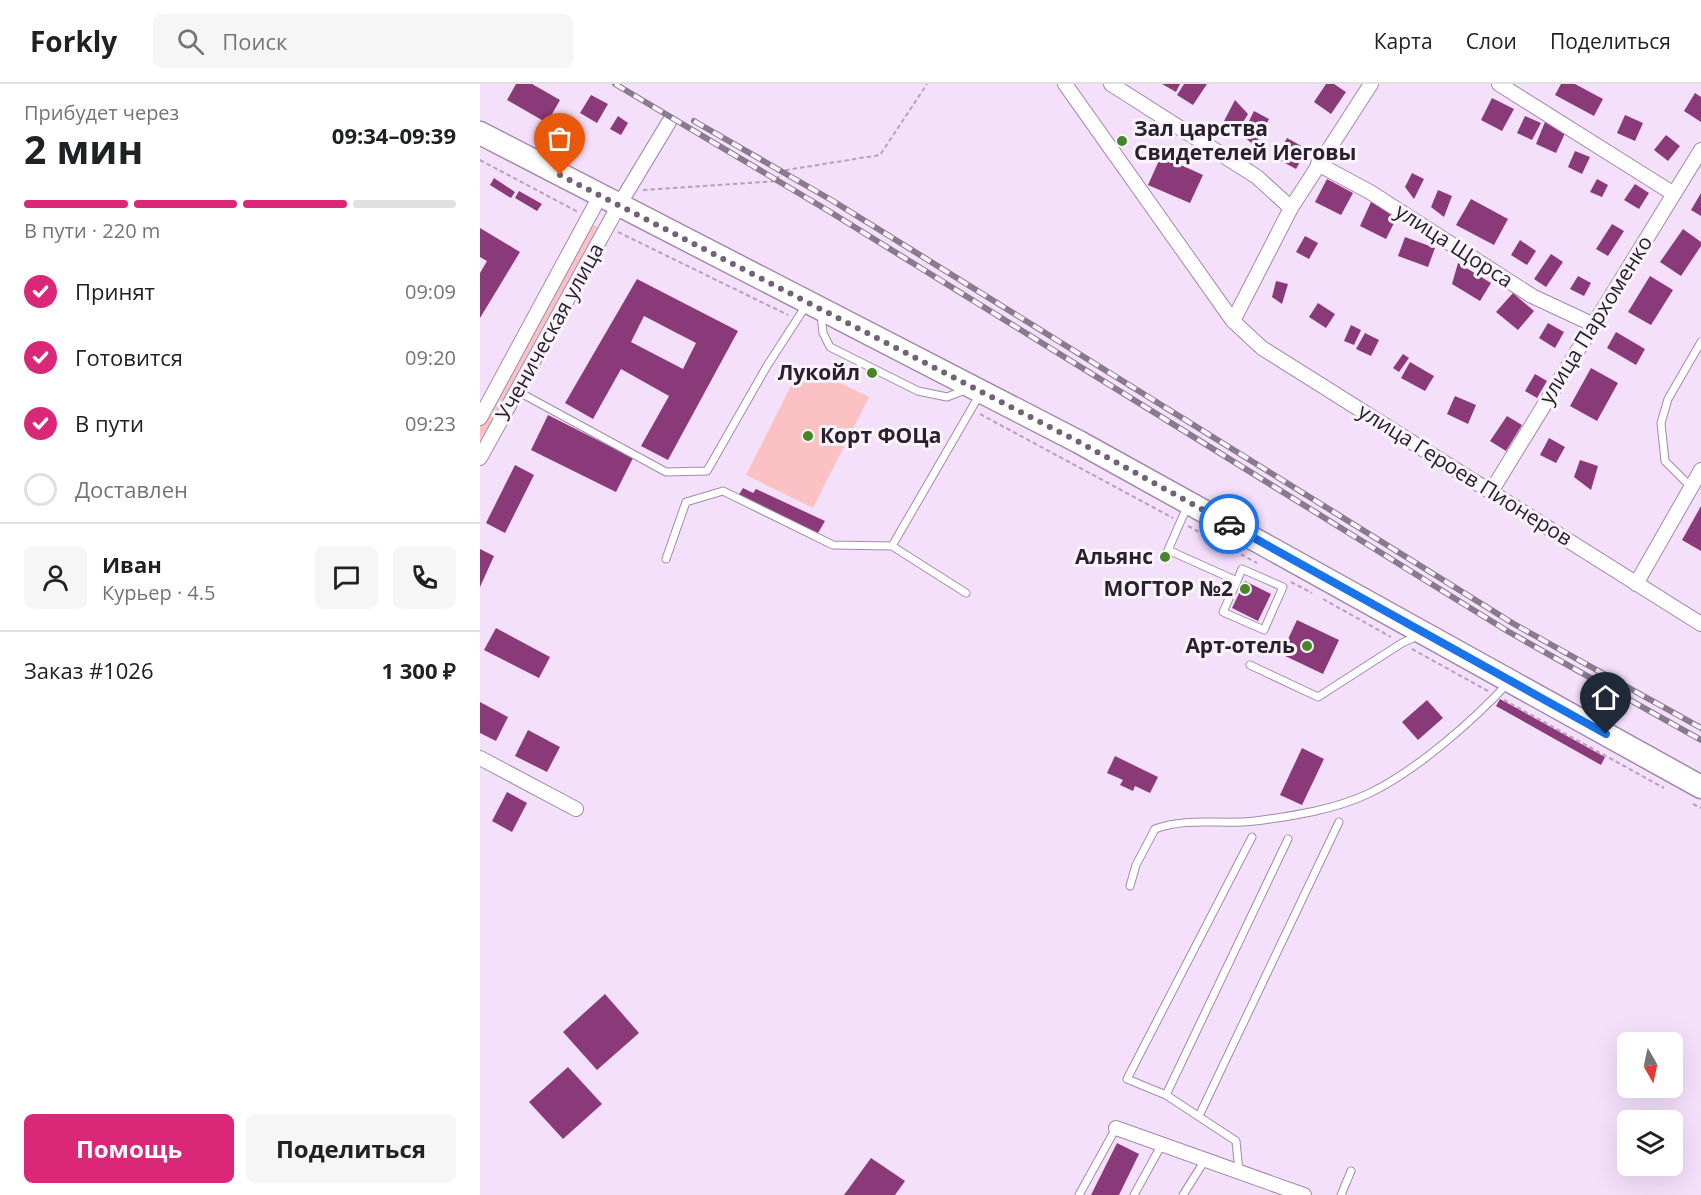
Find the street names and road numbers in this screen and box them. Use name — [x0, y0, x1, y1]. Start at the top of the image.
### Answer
street label: улица Щорса — [1390, 197, 1519, 294]
street label: улица Пархоменко — [1532, 230, 1658, 409]
street label: Ученическая улица — [489, 238, 610, 425]
street label: улица Героев Пионеров — [1353, 397, 1578, 552]

